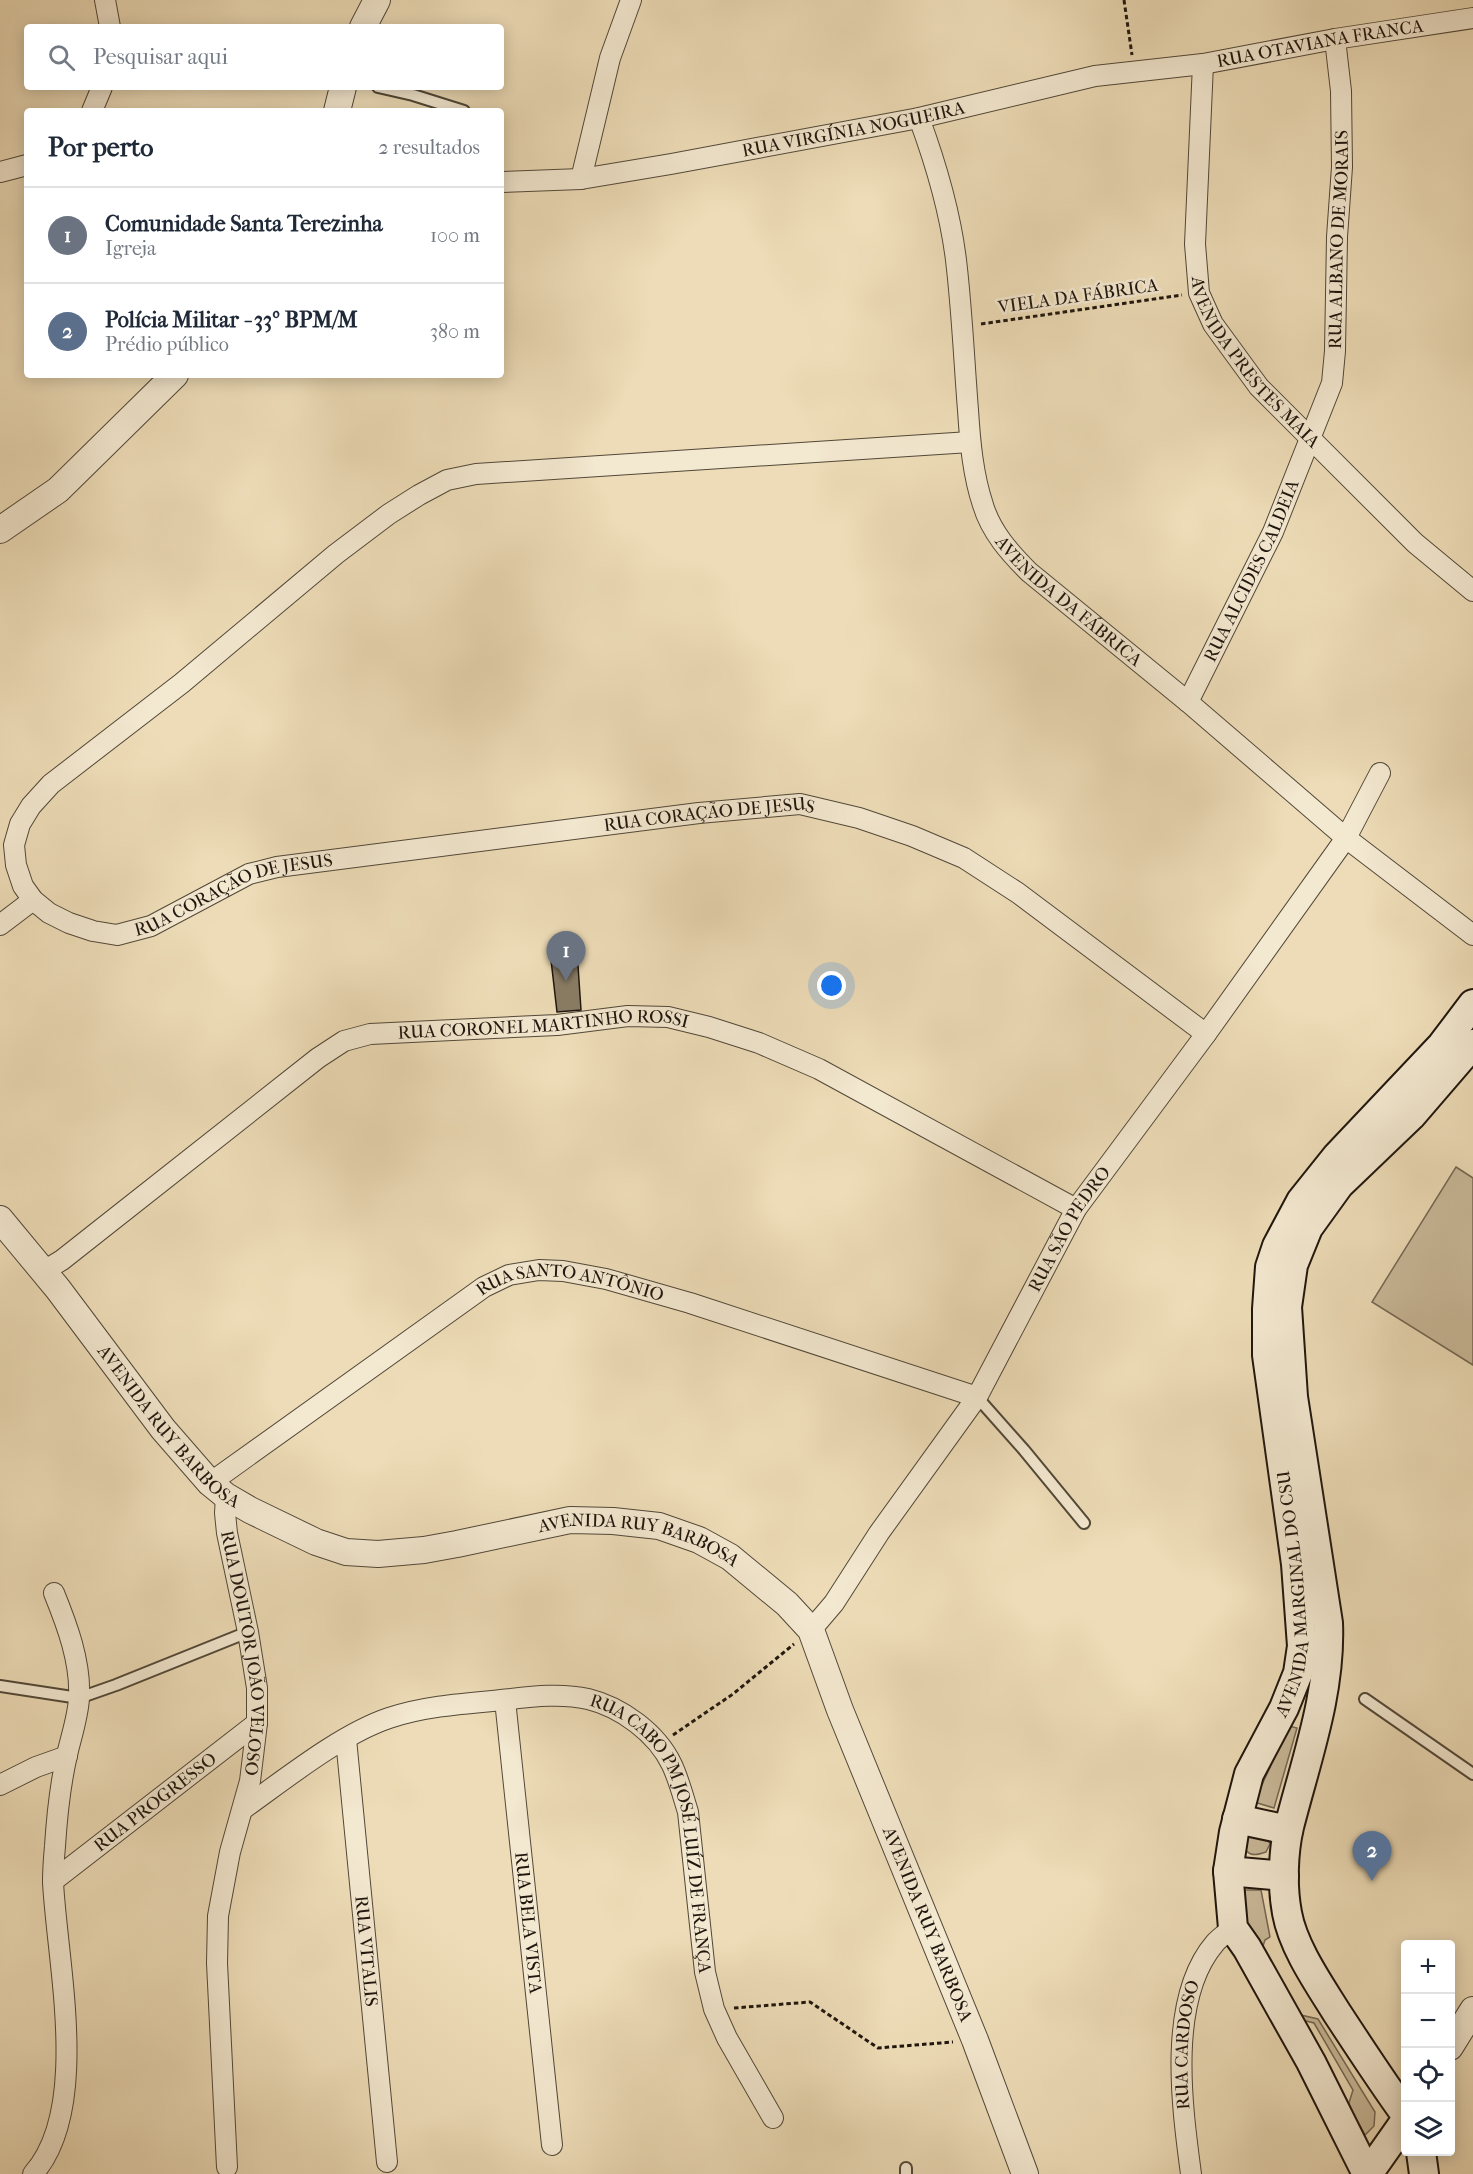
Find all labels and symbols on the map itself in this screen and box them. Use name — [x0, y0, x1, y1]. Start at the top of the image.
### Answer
street label: RUA OTAVIANA FRANCA — [1215, 16, 1425, 72]
street label: RUA VIRGÍNIA NOGUEIRA — [740, 97, 967, 162]
street label: RUA ALBANO DE MORAIS — [1325, 130, 1353, 349]
street label: VIELA DA FÁBRICA — [995, 274, 1160, 318]
street label: AVENIDA PRESTES MAIA — [1186, 275, 1324, 453]
street label: RUA ALCIDES CALDEIA — [1200, 476, 1304, 665]
street label: AVENIDA DA FÁBRICA — [990, 531, 1146, 671]
street label: RUA CORAÇÃO DE JESUS — [602, 794, 817, 836]
street label: RUA CORAÇÃO DE JESUS — [132, 850, 334, 941]
pin: 1 — [546, 932, 586, 981]
your location — [817, 971, 846, 1000]
street label: RUA CORONEL MARTINHO ROSSI — [397, 1005, 691, 1044]
street label: RUA SÃO PEDRO — [1024, 1162, 1115, 1296]
text: RUA SANTO ANTÔNIO — [472, 1260, 666, 1306]
street label: RUA SANTO ANTÔNIO — [474, 1286, 668, 1308]
street label: AVENIDA RUY BARBOSA — [92, 1340, 244, 1513]
street label: AVENIDA MARGINAL DO CSU — [1271, 1469, 1314, 1722]
street label: AVENIDA RUY BARBOSA — [535, 1510, 744, 1572]
street label: RUA DOUTOR JOÃO VELOSO — [216, 1529, 268, 1777]
street label: RUA CABO PM JOSÉ LUÍZ DE FRANÇA — [587, 1690, 715, 1975]
street label: RUA PROGRESSO — [90, 1748, 221, 1856]
street label: AVENIDA RUY BARBOSA — [878, 1823, 977, 2025]
pin: 2 — [1352, 1832, 1392, 1881]
street label: RUA BELA VISTA — [510, 1851, 546, 1995]
street label: RUA VITALIS — [350, 1895, 382, 2007]
street label: RUA CARDOSO — [1171, 1978, 1204, 2110]

